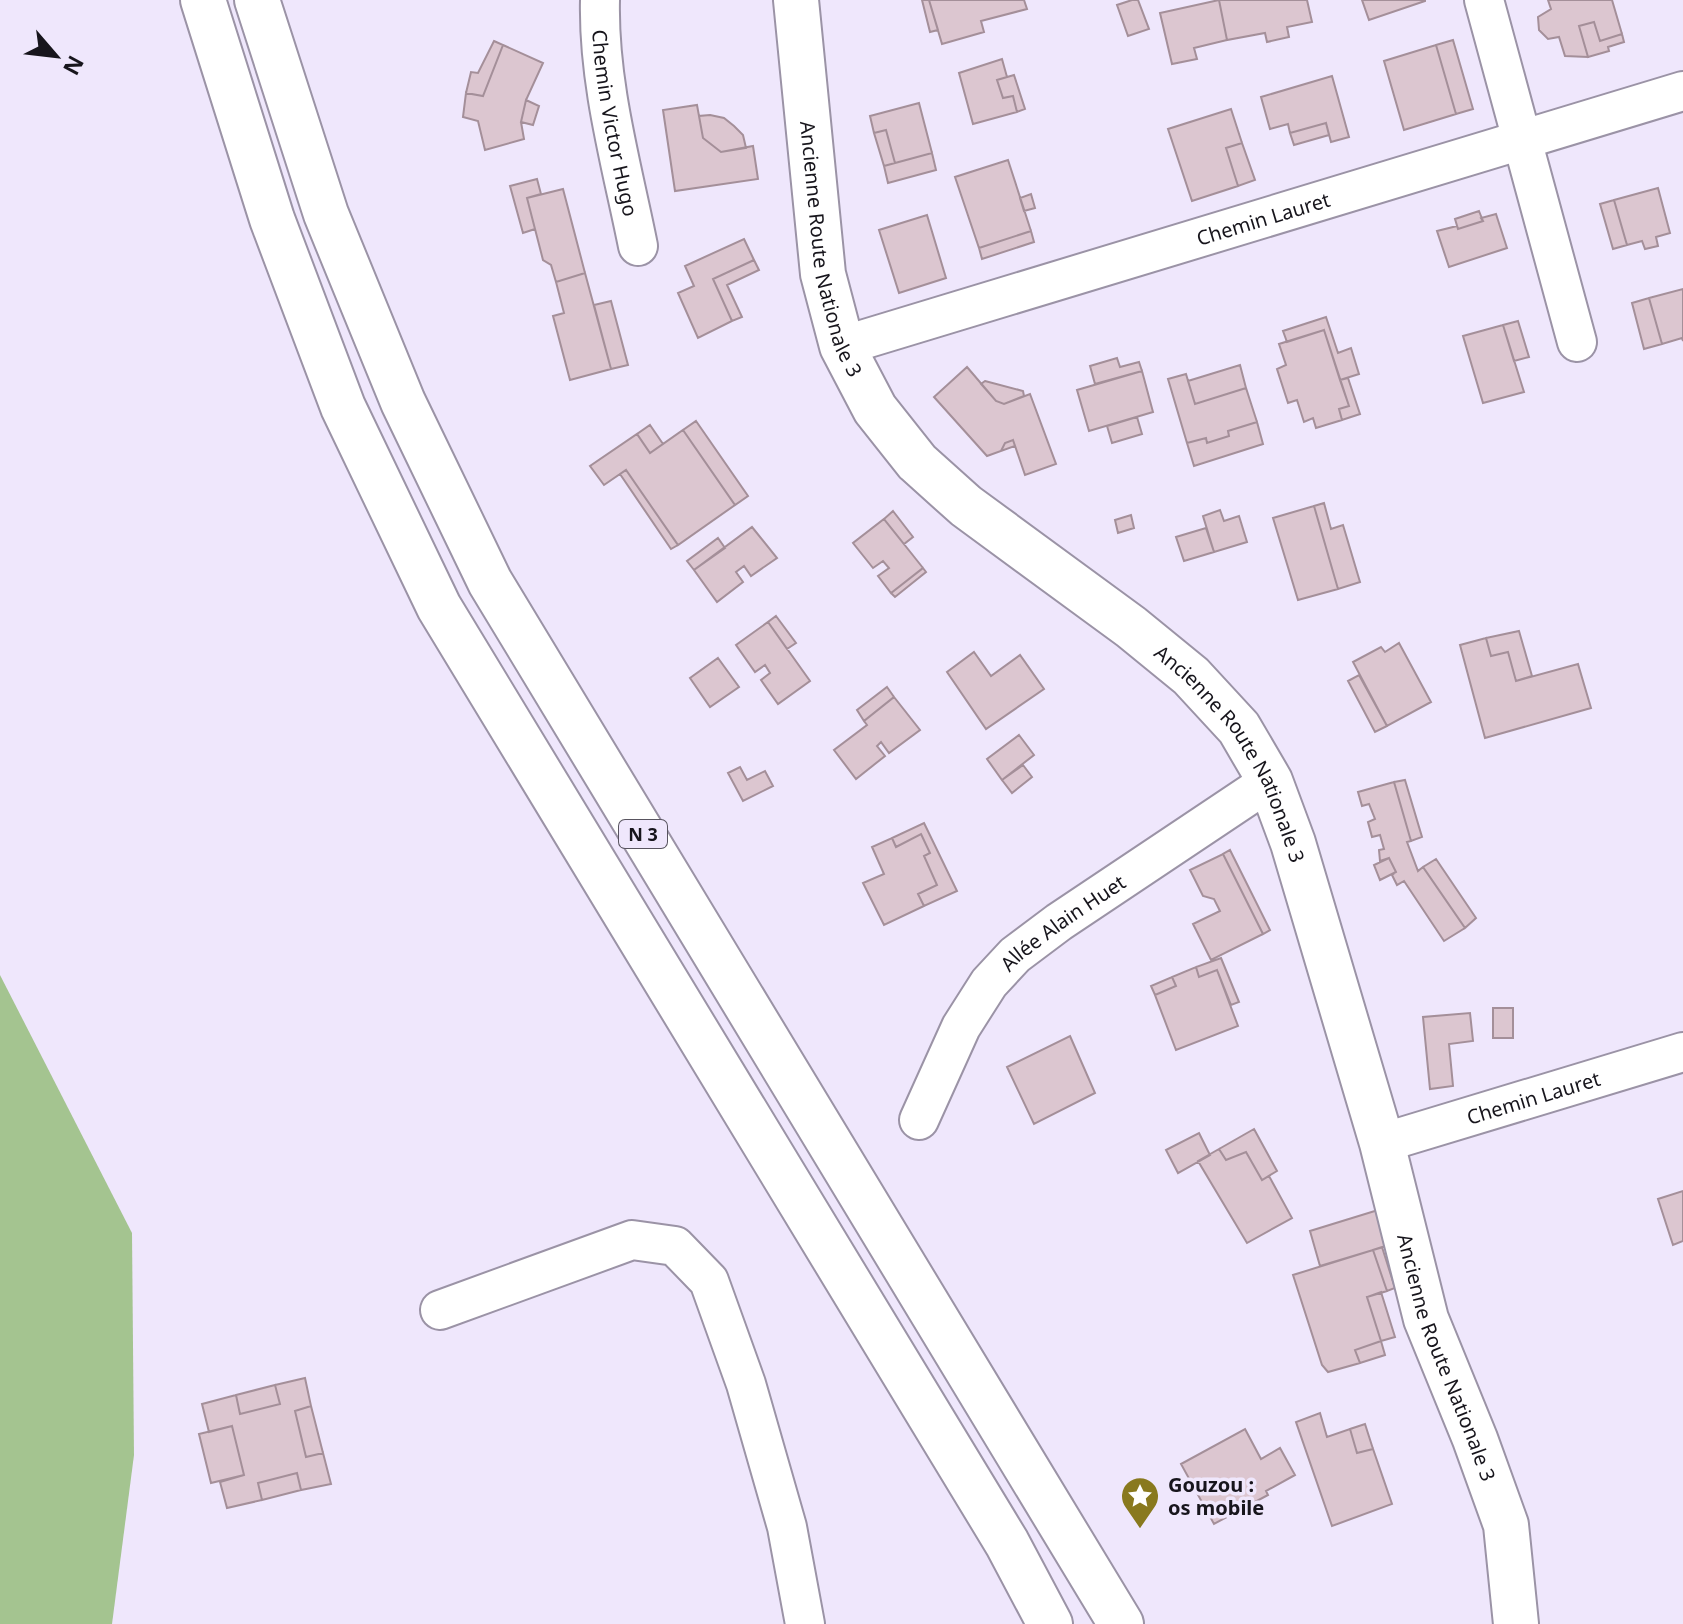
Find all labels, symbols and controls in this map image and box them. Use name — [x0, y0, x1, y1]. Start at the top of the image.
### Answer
north arrow — [16, 16, 96, 96]
street label: Chemin Victor Hugo — [587, 29, 645, 219]
text: N — [57, 51, 92, 81]
street label: Ancienne Route Nationale 3 — [794, 120, 869, 381]
street label: Chemin Lauret — [1193, 185, 1333, 251]
street label: Ancienne Route Nationale 3 — [1149, 638, 1312, 866]
road number: N 3 — [619, 820, 667, 848]
street label: Allée Alain Huet — [994, 868, 1130, 976]
street label: Chemin Lauret — [1463, 1064, 1603, 1130]
street label: Ancienne Route Nationale 3 — [1392, 1231, 1503, 1485]
place label: Gouzou : os mobile — [1168, 1471, 1264, 1521]
place icon: Gouzou : os mobile — [1119, 1475, 1161, 1530]

